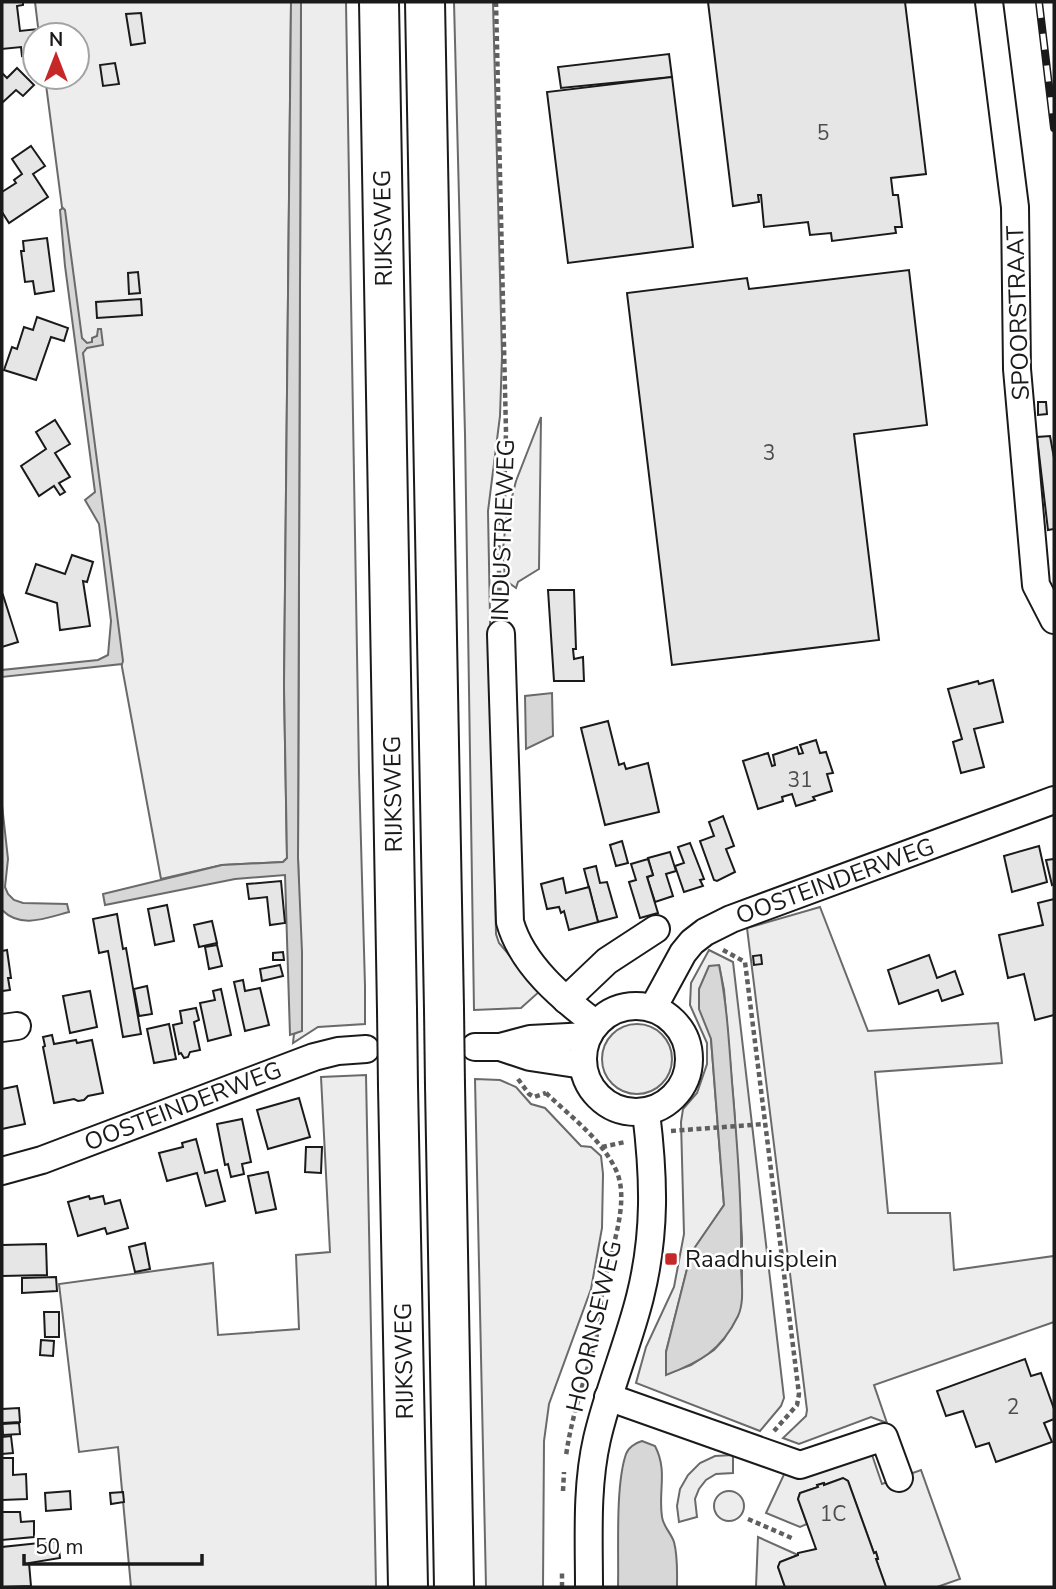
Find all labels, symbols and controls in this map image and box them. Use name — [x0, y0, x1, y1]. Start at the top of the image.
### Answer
north arrow — [21, 21, 91, 91]
text: N — [49, 27, 63, 53]
house number: 5 — [817, 119, 829, 147]
street label: RIJKSWEG — [366, 169, 400, 287]
street label: SPOORSTRAAT — [999, 225, 1037, 401]
street label: INDUSTRIEWEG — [484, 439, 522, 621]
house number: 3 — [763, 439, 775, 467]
street label: RIJKSWEG — [376, 735, 410, 853]
house number: 31 — [787, 766, 813, 794]
street label: OOSTEINDERWEG — [731, 830, 939, 932]
street label: OOSTEINDERWEG — [80, 1054, 286, 1158]
street label: HOORNSEWEG — [559, 1237, 629, 1415]
place label: Raadhuisplein — [685, 1243, 838, 1275]
marker: Raadhuisplein — [663, 1251, 679, 1267]
street label: RIJKSWEG — [387, 1302, 421, 1420]
house number: 2 — [1007, 1393, 1019, 1421]
house number: 1C — [820, 1500, 846, 1528]
scale bar — [24, 1522, 203, 1566]
text: 50 m — [35, 1533, 84, 1561]

